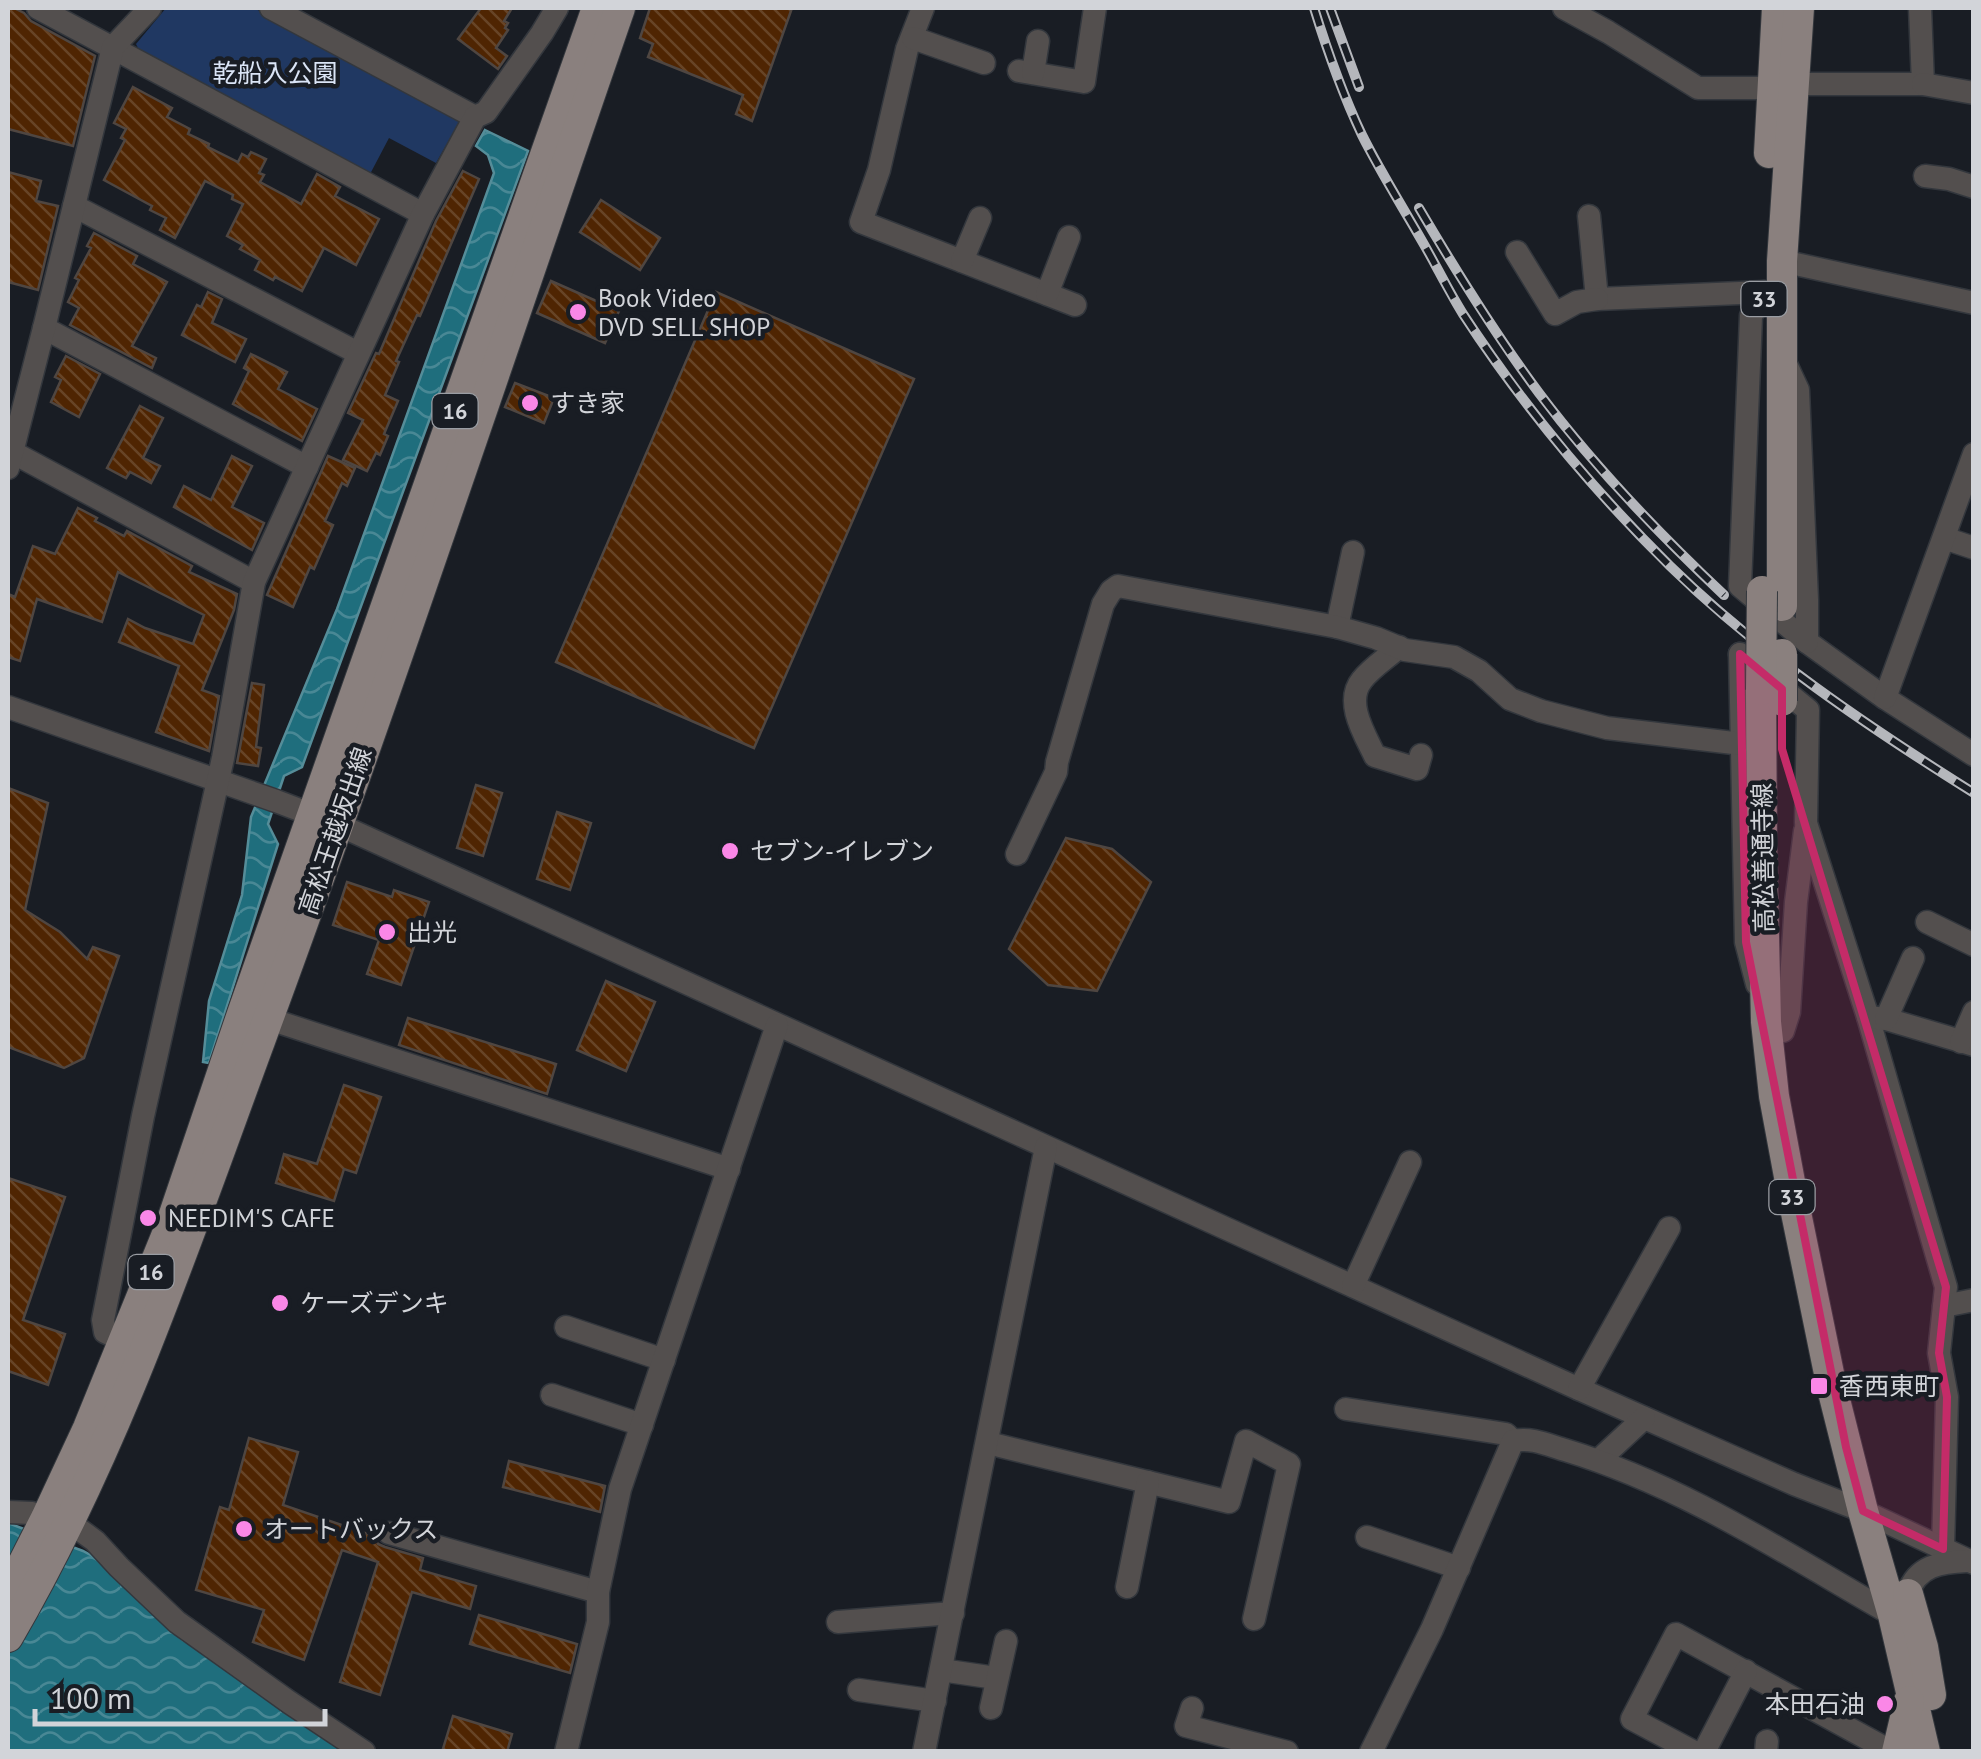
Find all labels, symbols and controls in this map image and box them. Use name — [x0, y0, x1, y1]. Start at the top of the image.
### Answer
park label: 乾船入公園 — [212, 57, 338, 89]
place label: Book Video DVD SELL SHOP — [598, 282, 770, 343]
road number: 33 — [1742, 282, 1786, 316]
marker: Book Video DVD SELL SHOP — [567, 301, 589, 323]
place label: すき家 — [550, 387, 625, 419]
marker: すき家 — [519, 392, 541, 414]
road number: 16 — [432, 394, 478, 428]
street label: 高松王越坂出線 — [291, 743, 379, 919]
street label: 高松善通寺線 — [1746, 783, 1780, 933]
place label: セブン-イレブン — [750, 835, 934, 867]
marker: セブン-イレブン — [719, 840, 741, 862]
place label: 出光 — [407, 916, 457, 948]
marker: 出光 — [376, 921, 398, 943]
road number: 33 — [1770, 1180, 1814, 1214]
place label: NEEDIM'S CAFE — [168, 1202, 335, 1234]
marker: NEEDIM'S CAFE — [137, 1207, 159, 1229]
road number: 16 — [128, 1255, 174, 1289]
place label: ケーズデンキ — [300, 1287, 449, 1319]
marker: ケーズデンキ — [269, 1292, 291, 1314]
place label: 香西東町 — [1839, 1370, 1939, 1402]
marker: 香西東町 — [1808, 1375, 1830, 1397]
place label: オートバックス — [264, 1513, 438, 1545]
marker: オートバックス — [233, 1518, 255, 1540]
scale bar — [35, 1664, 325, 1726]
text: 100 m — [50, 1678, 131, 1717]
place label: 本田石油 — [1765, 1688, 1865, 1720]
marker: 本田石油 — [1874, 1693, 1896, 1715]

